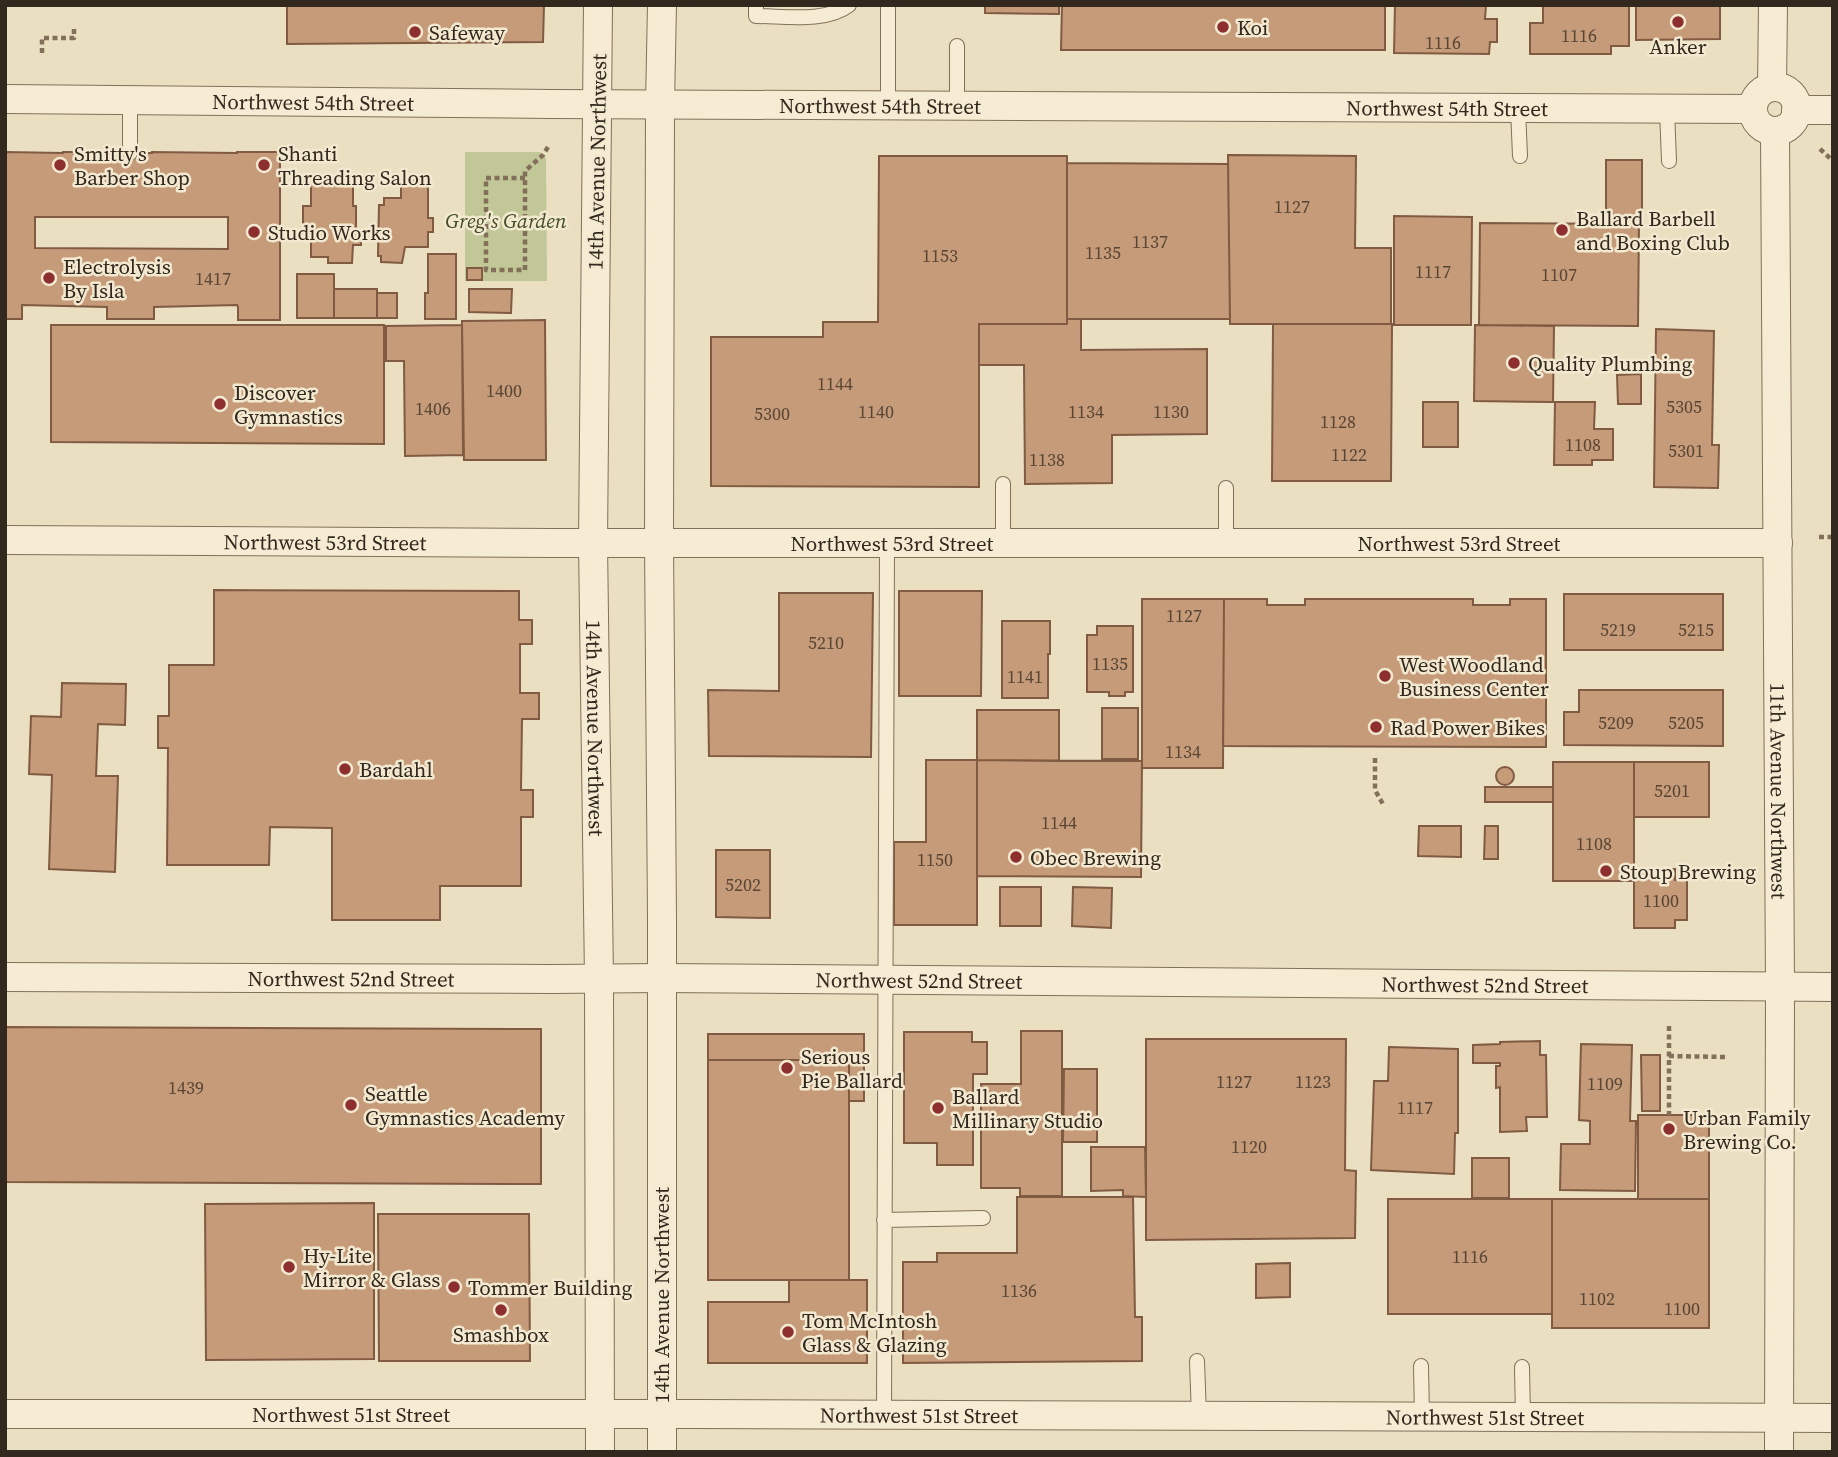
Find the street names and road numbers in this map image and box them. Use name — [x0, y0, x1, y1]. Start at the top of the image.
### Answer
street label: 14th Avenue Northwest — [581, 53, 613, 270]
street label: Northwest 54th Street — [212, 86, 414, 117]
street label: Northwest 54th Street — [779, 90, 981, 120]
street label: Northwest 54th Street — [1346, 93, 1548, 123]
street label: Northwest 53rd Street — [223, 527, 427, 557]
street label: Northwest 53rd Street — [791, 529, 994, 558]
street label: Northwest 53rd Street — [1358, 529, 1561, 558]
street label: 14th Avenue Northwest — [580, 620, 612, 837]
street label: 11th Avenue Northwest — [1764, 683, 1794, 899]
street label: Northwest 52nd Street — [247, 963, 455, 993]
street label: Northwest 52nd Street — [815, 965, 1023, 995]
street label: Northwest 52nd Street — [1381, 969, 1589, 1000]
street label: 14th Avenue Northwest — [647, 1187, 676, 1403]
street label: Northwest 51st Street — [252, 1400, 450, 1429]
street label: Northwest 51st Street — [820, 1400, 1018, 1430]
street label: Northwest 51st Street — [1386, 1402, 1584, 1432]

